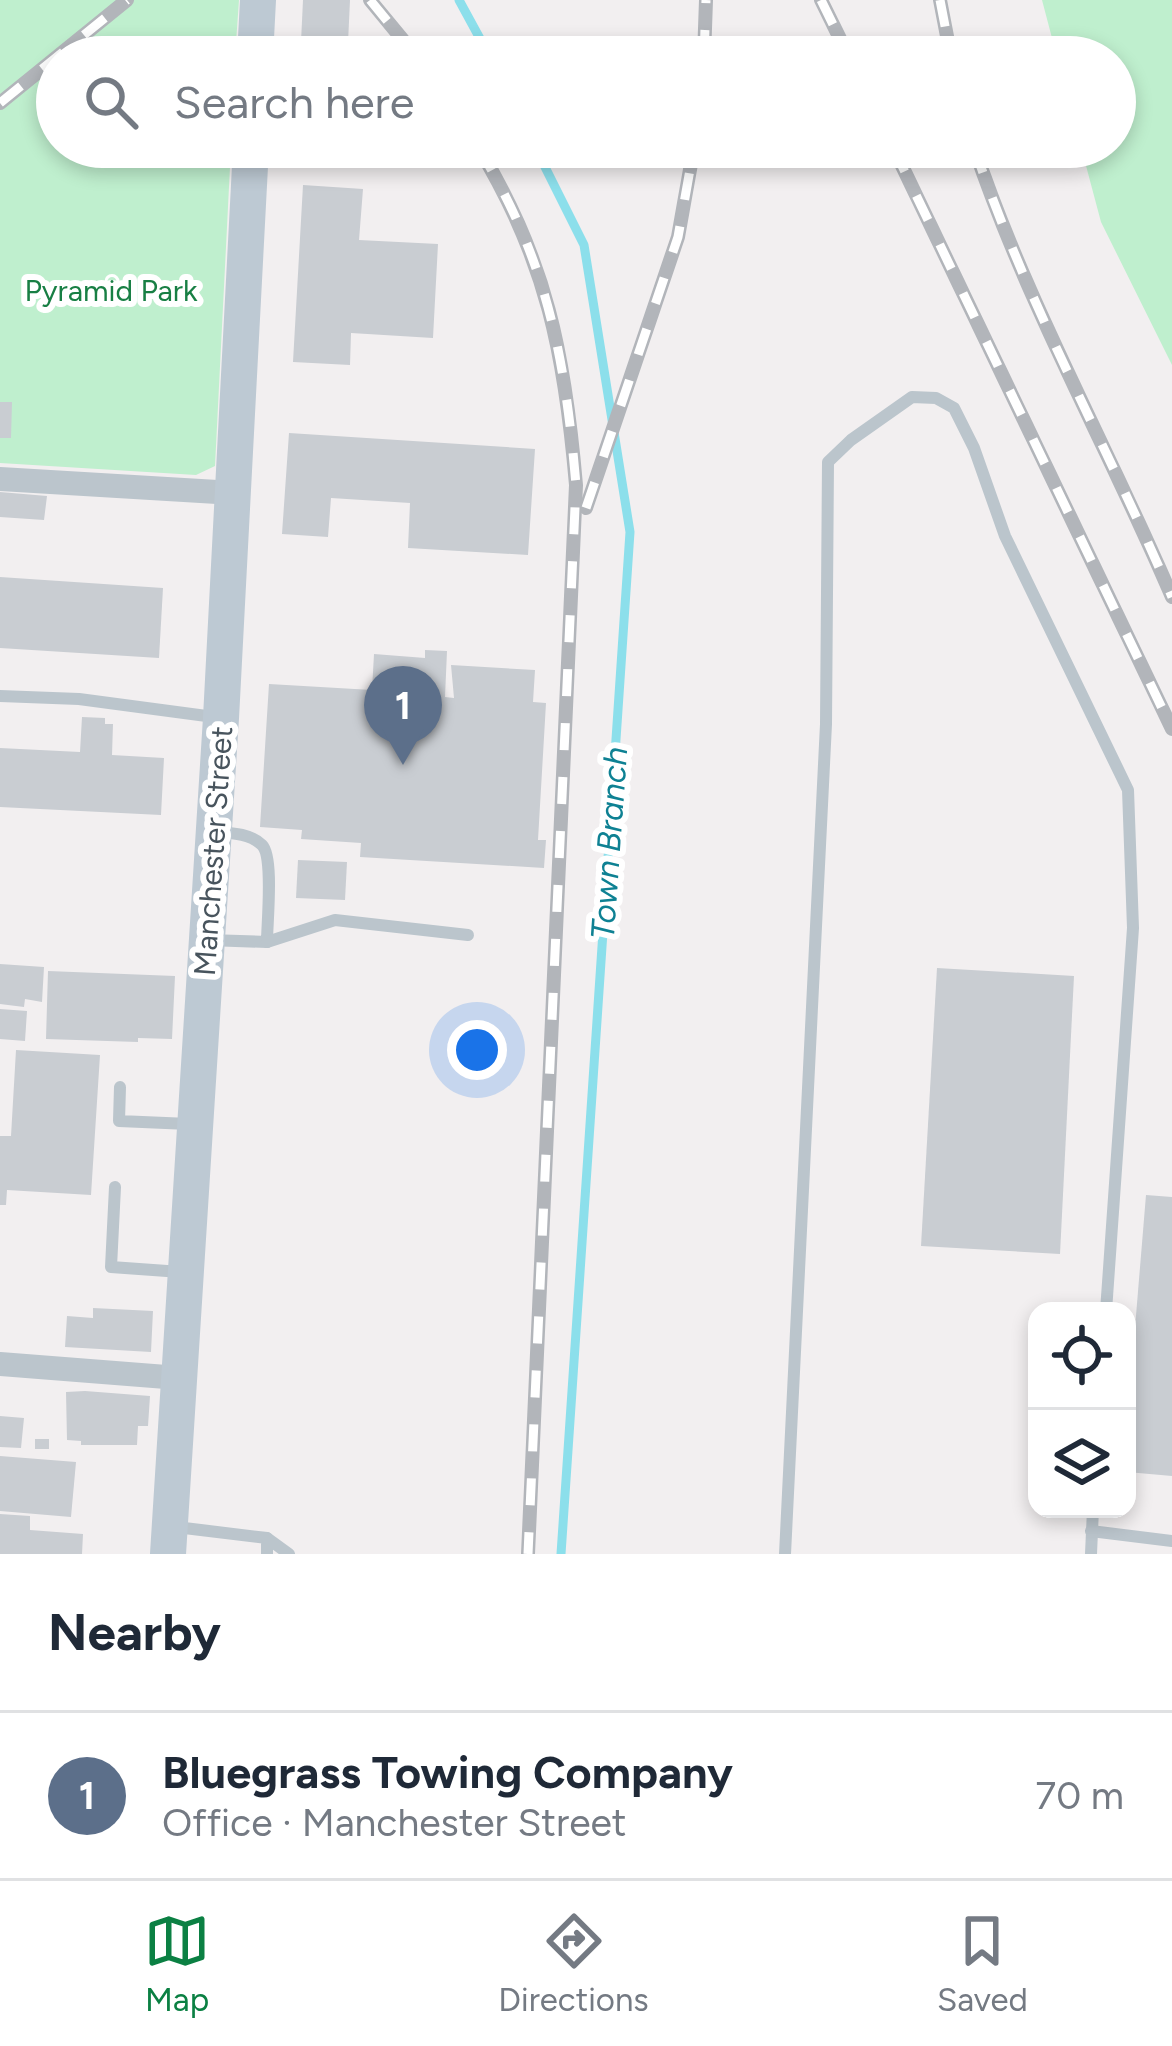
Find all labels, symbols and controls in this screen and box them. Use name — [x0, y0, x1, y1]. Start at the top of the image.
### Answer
search box — [36, 36, 1136, 168]
icon: search — [78, 69, 144, 135]
text: Search here — [174, 75, 414, 129]
park label: Pyramid Park — [24, 272, 198, 309]
pin: 1 — [364, 666, 442, 765]
street label: Manchester Street — [186, 725, 240, 977]
water label: Town Branch — [583, 745, 635, 941]
your location — [447, 1020, 507, 1080]
map controls — [1028, 1302, 1136, 1518]
button: locate — [1028, 1302, 1136, 1410]
button: layers — [1028, 1410, 1136, 1518]
text: Nearby — [48, 1602, 221, 1663]
text: Bluegrass Towing Company — [162, 1745, 733, 1799]
text: 1 — [79, 1772, 95, 1819]
text: 70 m — [1035, 1772, 1124, 1819]
text: Office · Manchester Street — [162, 1799, 627, 1846]
tab: Map — [144, 1908, 210, 2019]
tab: Directions — [498, 1908, 649, 2019]
tab: Saved — [937, 1908, 1028, 2019]

